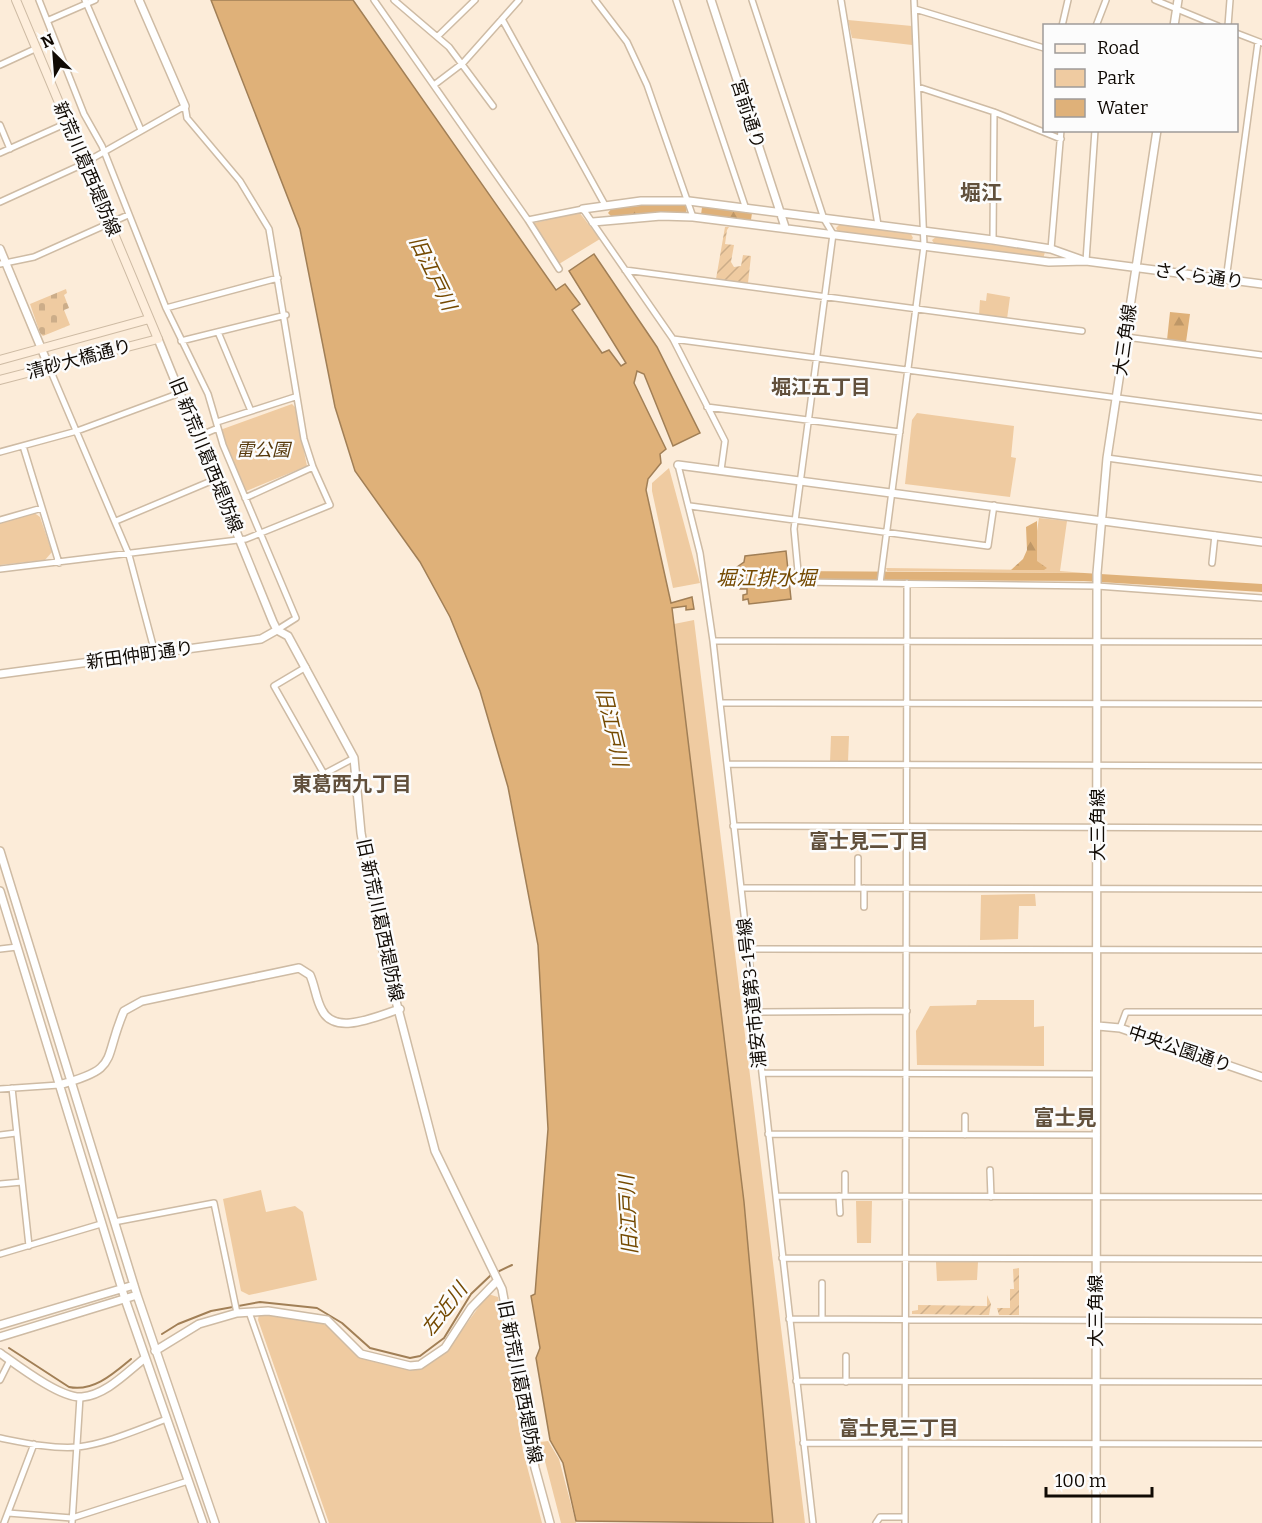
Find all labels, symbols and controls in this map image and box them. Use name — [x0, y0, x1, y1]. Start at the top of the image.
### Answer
north arrow — [24, 24, 84, 84]
legend — [1043, 24, 1238, 132]
text: N — [38, 30, 57, 52]
text: Road — [1097, 37, 1140, 59]
text: Park — [1097, 67, 1136, 89]
street label: 宮前通り — [726, 76, 770, 152]
text: Water — [1097, 97, 1148, 119]
street label: 新荒川葛西堤防線 — [49, 98, 125, 240]
district label: 堀江 — [960, 180, 1002, 206]
water label: 旧江戸川 — [405, 232, 462, 316]
street label: さくら通り — [1153, 259, 1245, 293]
street label: 大三角線 — [1109, 303, 1141, 377]
street label: 清砂大橋通り — [24, 334, 134, 384]
street label: 旧 新荒川葛西堤防線 — [165, 374, 247, 536]
district label: 堀江五丁目 — [771, 375, 871, 399]
park label: 雷公園 — [236, 439, 293, 461]
water label: 堀江排水堀 — [716, 566, 819, 590]
street label: 新田仲町通り — [85, 637, 195, 673]
water label: 旧江戸川 — [591, 685, 633, 771]
district label: 東葛西九丁目 — [292, 772, 412, 796]
street label: 大三角線 — [1087, 789, 1109, 861]
district label: 富士見二丁目 — [809, 829, 929, 853]
street label: 旧 新荒川葛西堤防線 — [352, 837, 408, 1003]
street label: 浦安市道第3-1号線 — [733, 917, 771, 1069]
street label: 中央公園通り — [1125, 1021, 1235, 1077]
district label: 富士見 — [1034, 1105, 1097, 1131]
water label: 旧江戸川 — [614, 1172, 642, 1256]
street label: 大三角線 — [1085, 1275, 1107, 1347]
water label: 左近川 — [416, 1276, 473, 1340]
street label: 旧 新荒川葛西堤防線 — [493, 1299, 547, 1465]
district label: 富士見三丁目 — [839, 1416, 959, 1440]
scale bar — [1046, 1460, 1152, 1498]
text: 100 m — [1055, 1470, 1106, 1492]

